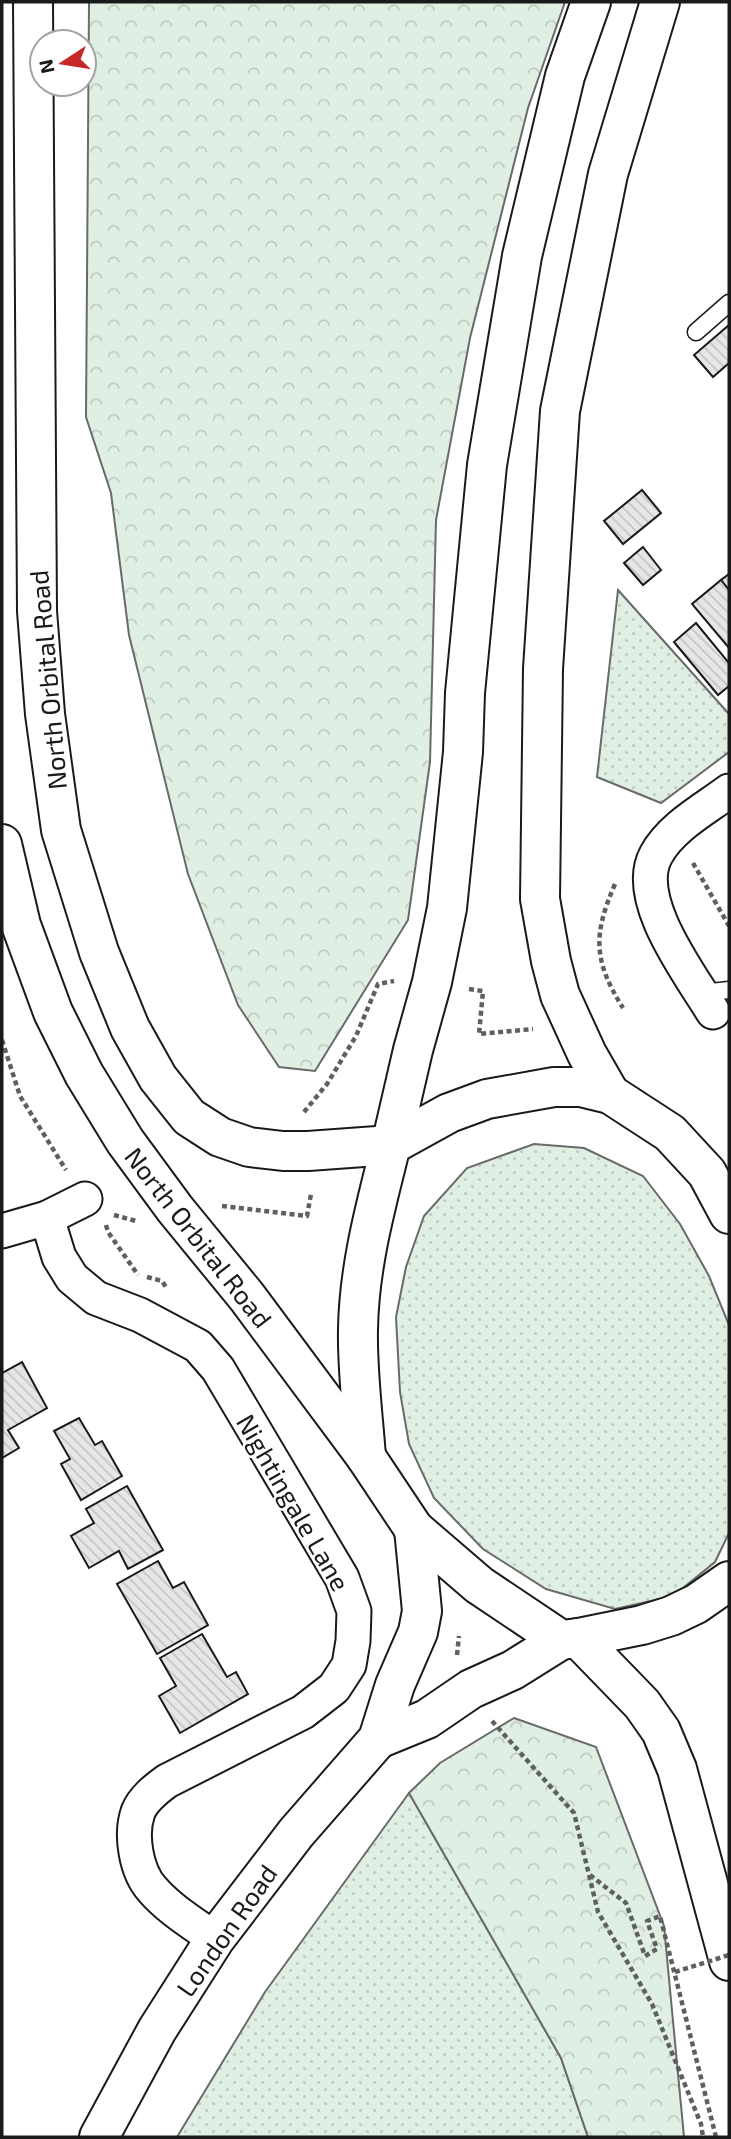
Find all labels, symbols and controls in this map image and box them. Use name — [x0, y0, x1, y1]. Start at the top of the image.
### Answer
north arrow — [28, 28, 98, 98]
text: N — [33, 58, 59, 76]
street label: North Orbital Road — [22, 569, 72, 791]
street label: North Orbital Road — [119, 1141, 279, 1333]
street label: Nightingale Lane — [231, 1408, 357, 1596]
street label: London Road — [169, 1858, 283, 2002]

